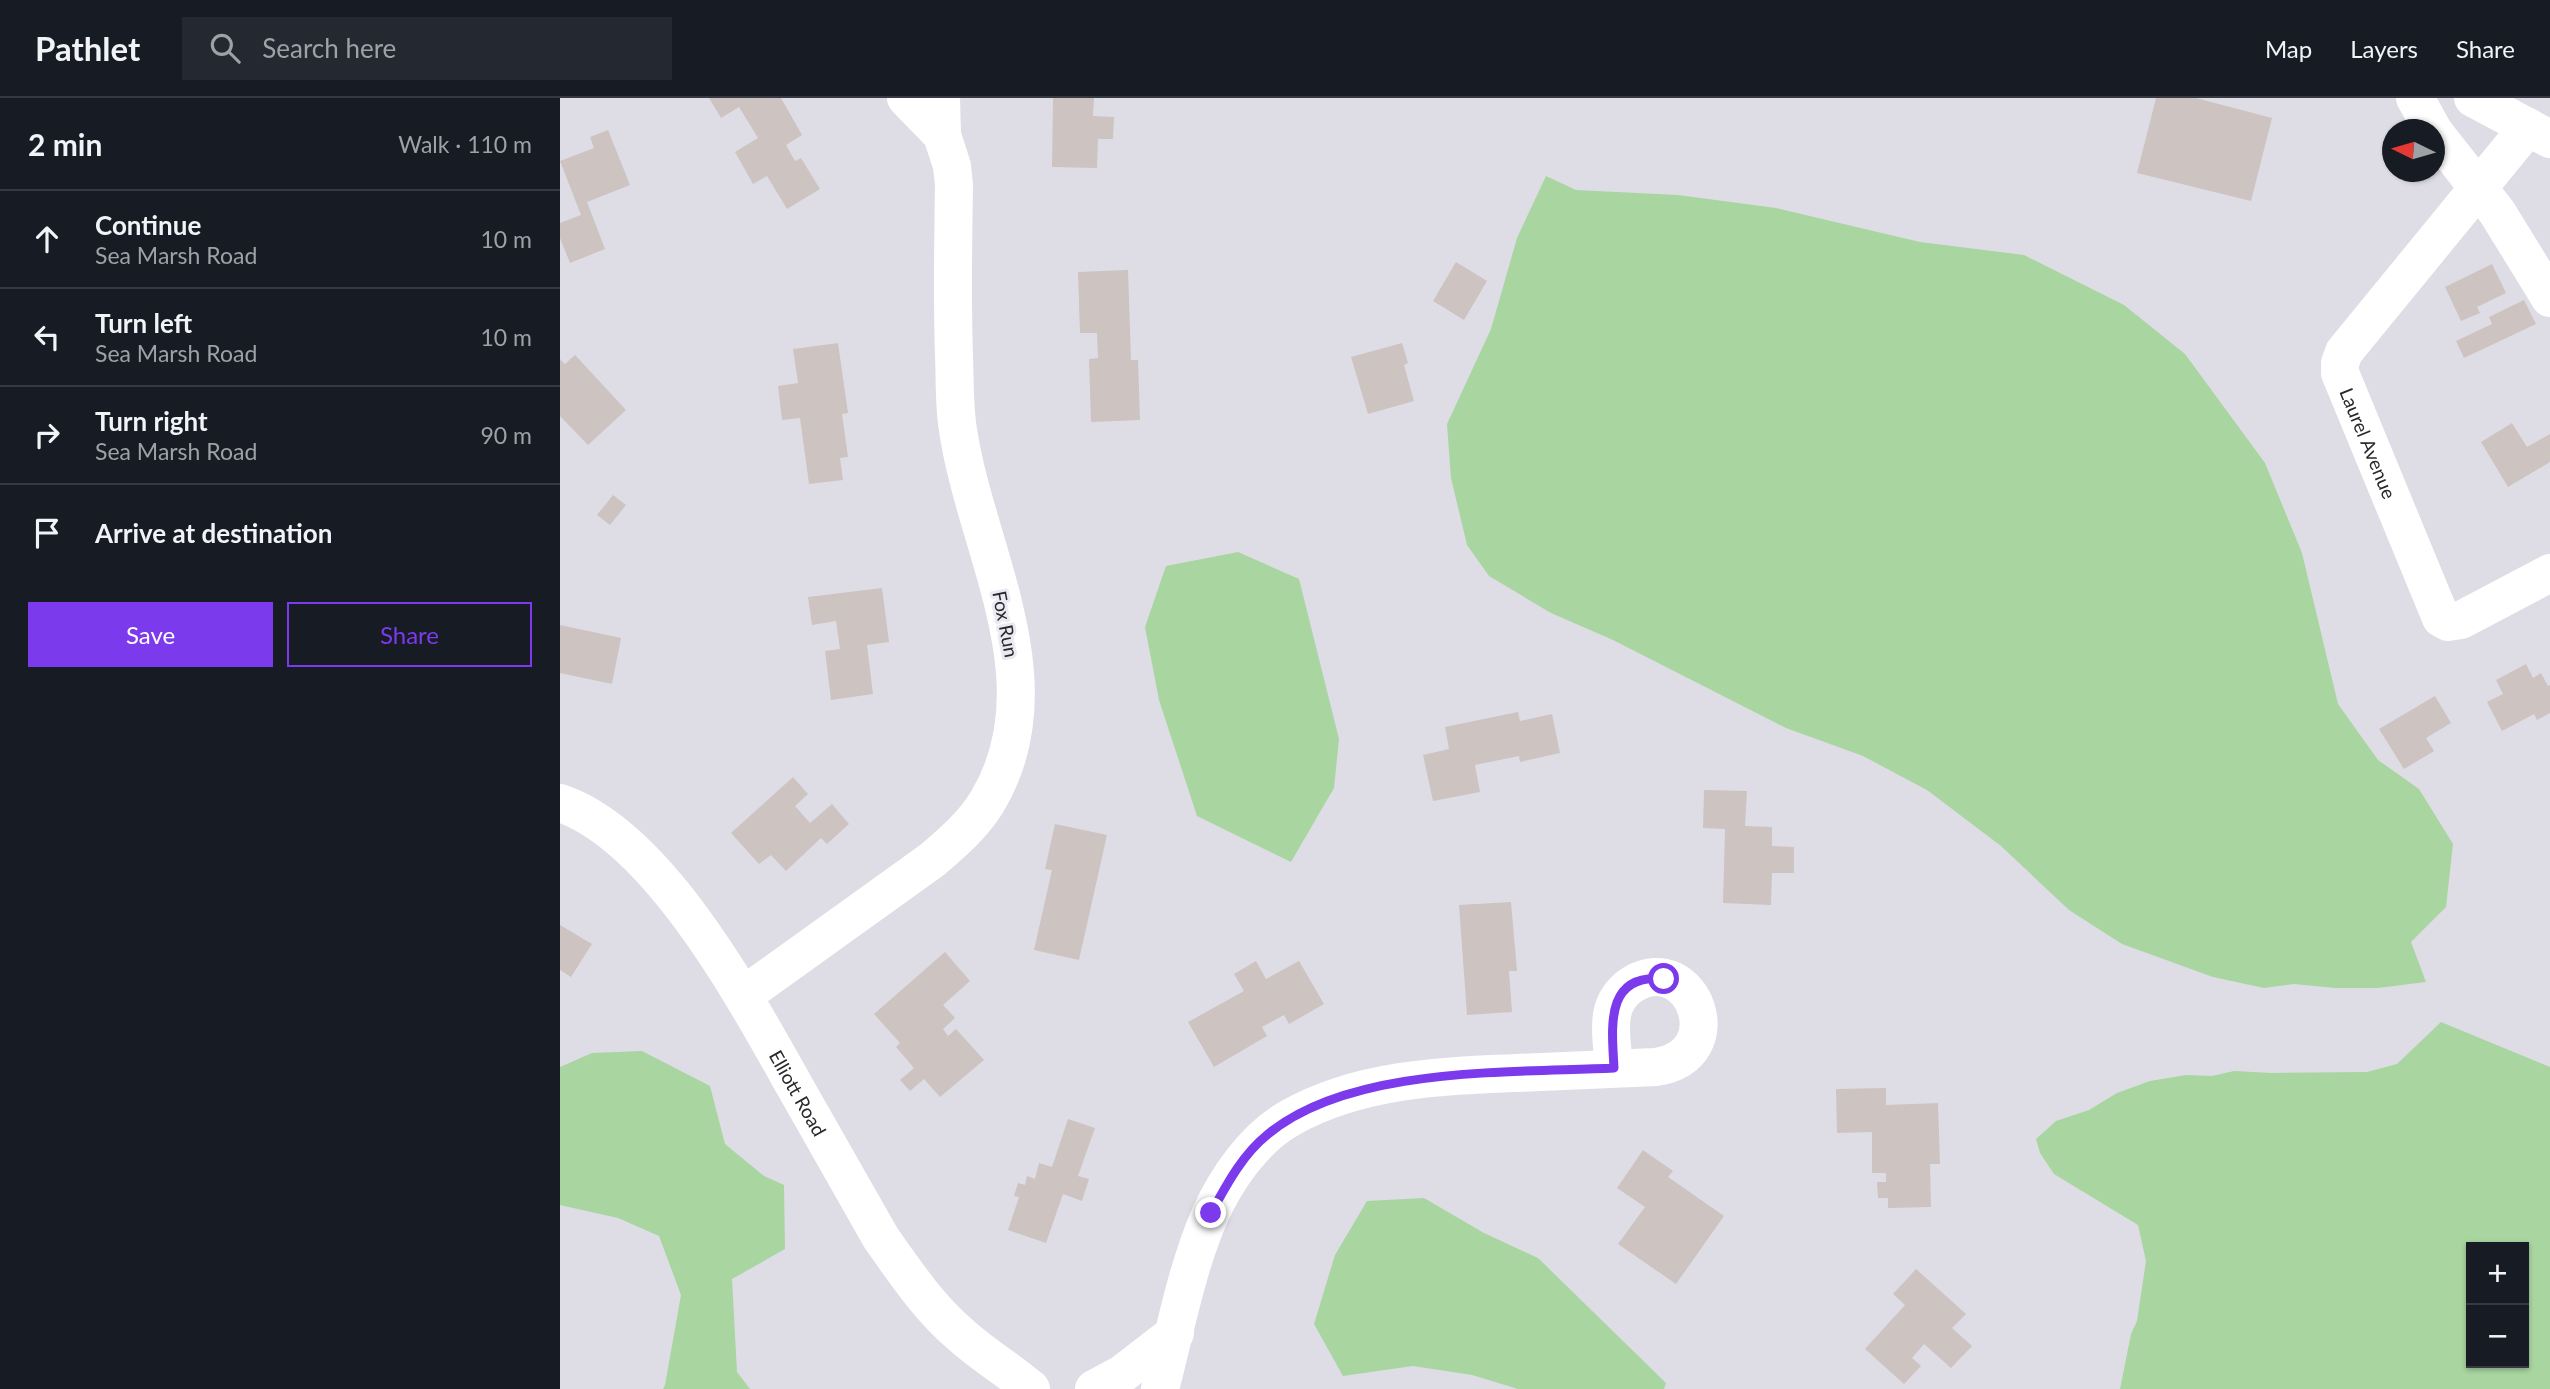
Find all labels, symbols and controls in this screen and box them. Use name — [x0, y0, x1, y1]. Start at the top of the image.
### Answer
search box — [182, 17, 672, 80]
text: Pathlet — [35, 28, 140, 68]
icon: search — [206, 29, 244, 67]
text: Search here — [262, 32, 396, 64]
text: Map — [2265, 34, 2312, 63]
text: Layers — [2350, 34, 2418, 63]
text: Share — [2456, 34, 2515, 63]
north arrow — [2382, 119, 2445, 182]
text: 2 min — [28, 126, 102, 162]
text: Walk · 110 m — [398, 130, 532, 158]
text: Continue — [95, 209, 201, 241]
icon: ahead — [28, 220, 66, 258]
text: 10 m — [481, 225, 532, 253]
text: Sea Marsh Road — [95, 241, 257, 269]
text: Turn left — [95, 307, 192, 339]
icon: left — [28, 318, 66, 356]
text: 10 m — [481, 323, 532, 351]
text: Sea Marsh Road — [95, 339, 257, 367]
street label: Laurel Avenue — [2336, 384, 2402, 502]
text: Turn right — [95, 405, 208, 437]
icon: right — [28, 416, 66, 454]
text: 90 m — [481, 421, 532, 449]
text: Sea Marsh Road — [95, 437, 257, 465]
icon: arrive — [28, 514, 66, 552]
text: Arrive at destination — [95, 517, 332, 549]
street label: Fox Run — [988, 589, 1024, 659]
button: Save — [28, 602, 273, 667]
button: Share — [287, 602, 532, 667]
route start — [1648, 963, 1679, 994]
street label: Elliott Road — [765, 1046, 832, 1140]
route end — [1195, 1197, 1226, 1228]
map controls — [2466, 1242, 2529, 1368]
button: + — [2466, 1242, 2529, 1305]
button: − — [2466, 1305, 2529, 1368]

